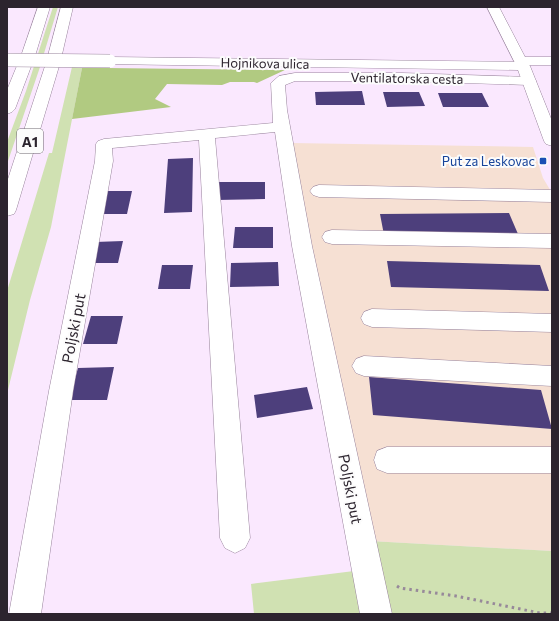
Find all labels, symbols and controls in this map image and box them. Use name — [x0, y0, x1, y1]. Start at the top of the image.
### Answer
street label: Hojnikova ulica — [220, 54, 310, 72]
street label: Ventilatorska cesta — [351, 69, 463, 87]
road number: A1 — [17, 129, 43, 153]
place label: Put za Leskovac — [442, 153, 535, 169]
marker: Put za Leskovac — [538, 156, 548, 166]
street label: Poljski put — [57, 292, 89, 364]
street label: Poljski put — [335, 453, 367, 525]

